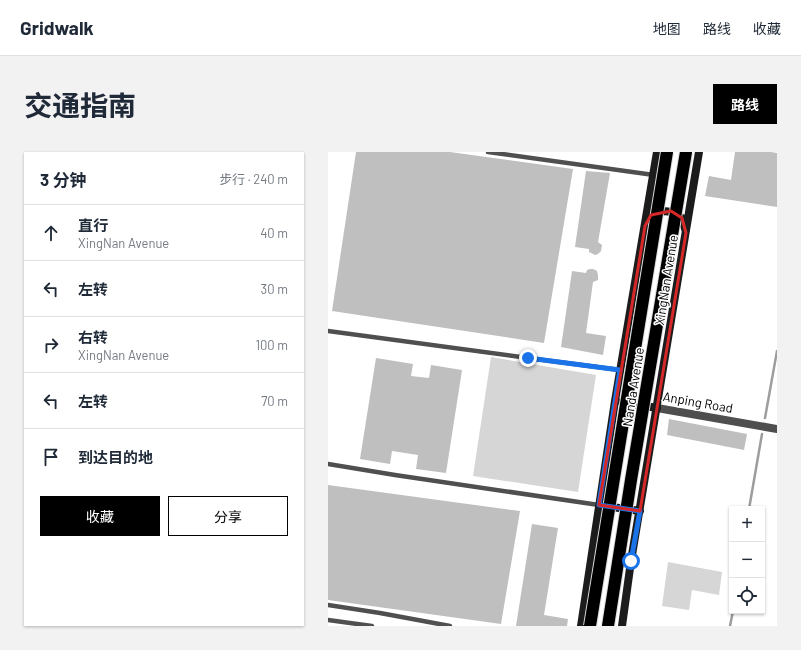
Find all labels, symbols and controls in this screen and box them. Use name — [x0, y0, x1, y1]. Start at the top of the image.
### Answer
text: Gridwalk — [20, 16, 94, 39]
text: 地图 — [653, 20, 681, 37]
text: 路线 — [703, 20, 731, 37]
text: 收藏 — [753, 20, 781, 37]
button: 路线 — [713, 84, 777, 124]
text: 交通指南 — [24, 88, 136, 122]
text: 3 分钟 — [40, 169, 87, 189]
text: 步行 · 240 m — [219, 171, 288, 187]
text: 直行 — [78, 216, 108, 234]
icon: ahead — [40, 222, 62, 244]
text: 40 m — [260, 225, 288, 241]
street label: XingNan Avenue — [651, 234, 681, 326]
text: XingNan Avenue — [78, 235, 169, 251]
icon: left — [40, 278, 62, 300]
text: 左转 — [78, 280, 108, 298]
text: 30 m — [261, 281, 288, 297]
text: 右转 — [78, 328, 108, 346]
icon: right — [40, 334, 62, 356]
text: 100 m — [255, 337, 288, 353]
street label: Nanda Avenue — [619, 346, 647, 428]
text: XingNan Avenue — [78, 347, 169, 363]
route end — [519, 349, 537, 367]
street label: Anping Road — [662, 388, 734, 416]
icon: left — [40, 390, 62, 412]
text: 左转 — [78, 392, 108, 410]
text: 70 m — [261, 393, 288, 409]
icon: arrive — [40, 446, 62, 468]
text: 到达目的地 — [78, 448, 153, 466]
button: 收藏 — [40, 496, 160, 536]
button: 分享 — [168, 496, 288, 536]
map controls — [729, 506, 765, 614]
button: + — [729, 506, 765, 542]
button: − — [729, 542, 765, 578]
route start — [622, 552, 640, 570]
button: locate — [729, 578, 765, 614]

